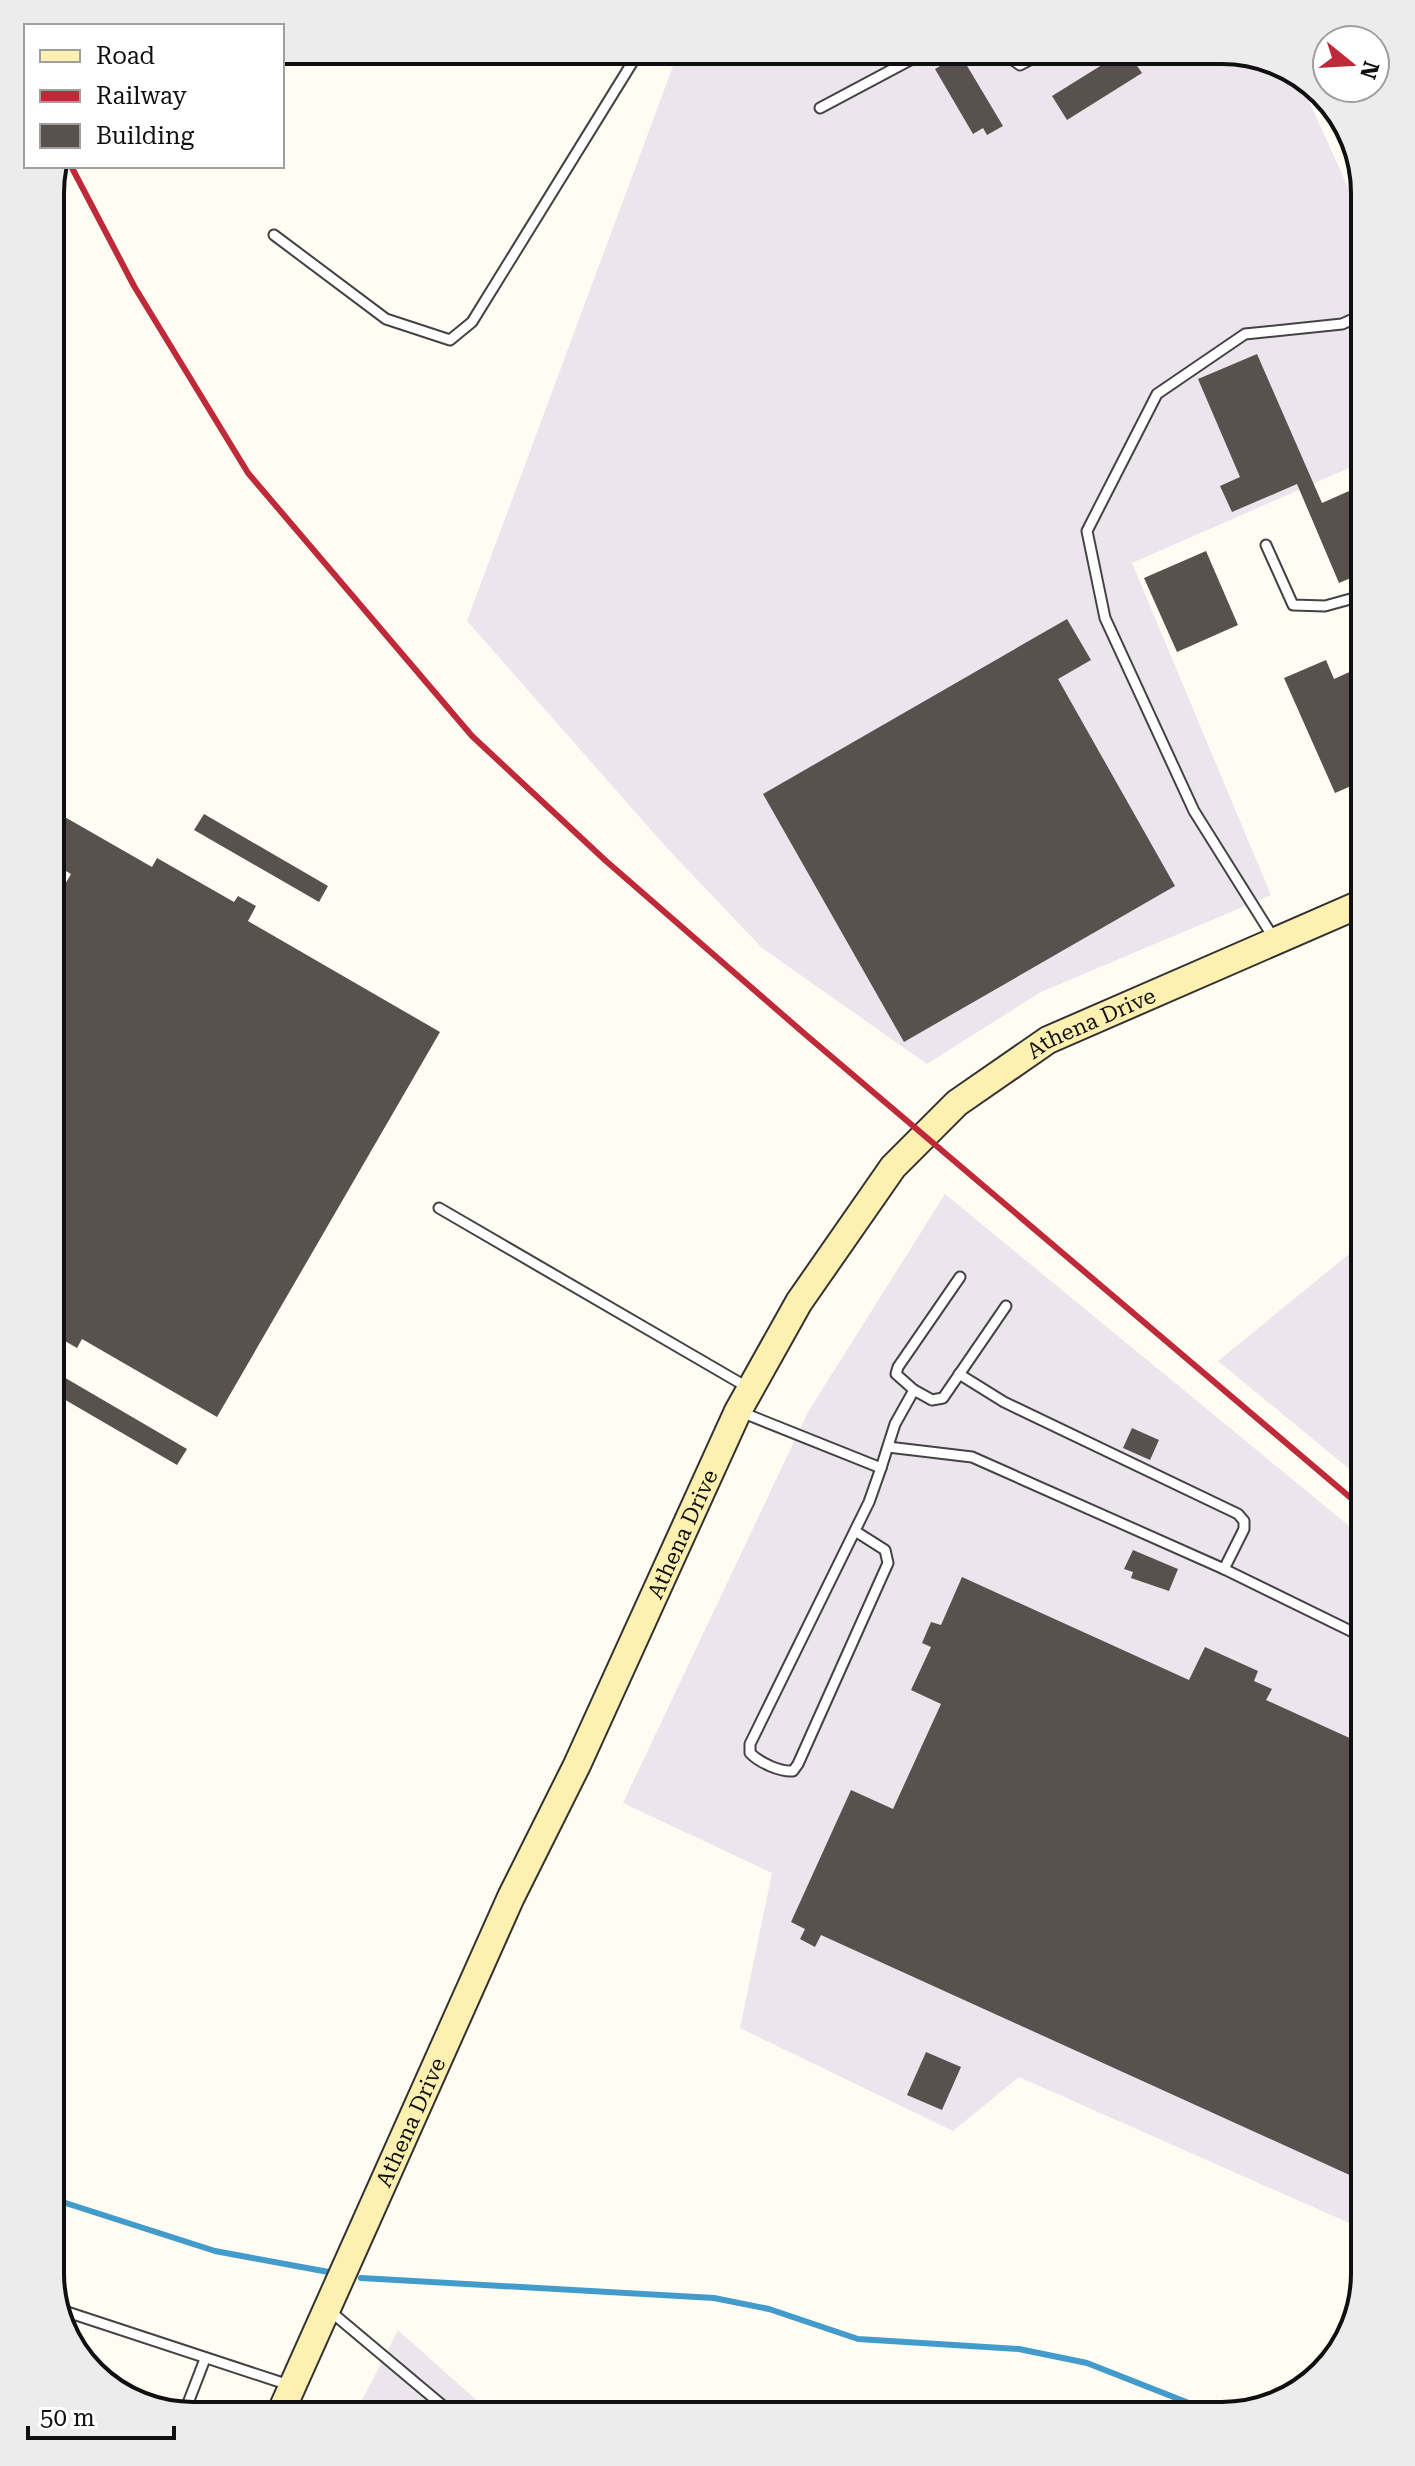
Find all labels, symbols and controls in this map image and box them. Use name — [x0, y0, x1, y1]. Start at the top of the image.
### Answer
legend — [24, 24, 284, 168]
north arrow — [1311, 24, 1391, 104]
text: Road — [96, 42, 155, 70]
text: N — [1355, 58, 1384, 82]
text: Railway — [96, 82, 187, 110]
text: Building — [96, 122, 194, 150]
street label: Athena Drive — [1022, 982, 1159, 1063]
street label: Athena Drive — [642, 1465, 722, 1602]
street label: Athena Drive — [371, 2054, 450, 2191]
scale bar — [28, 2390, 174, 2440]
text: 50 m — [40, 2404, 95, 2432]

